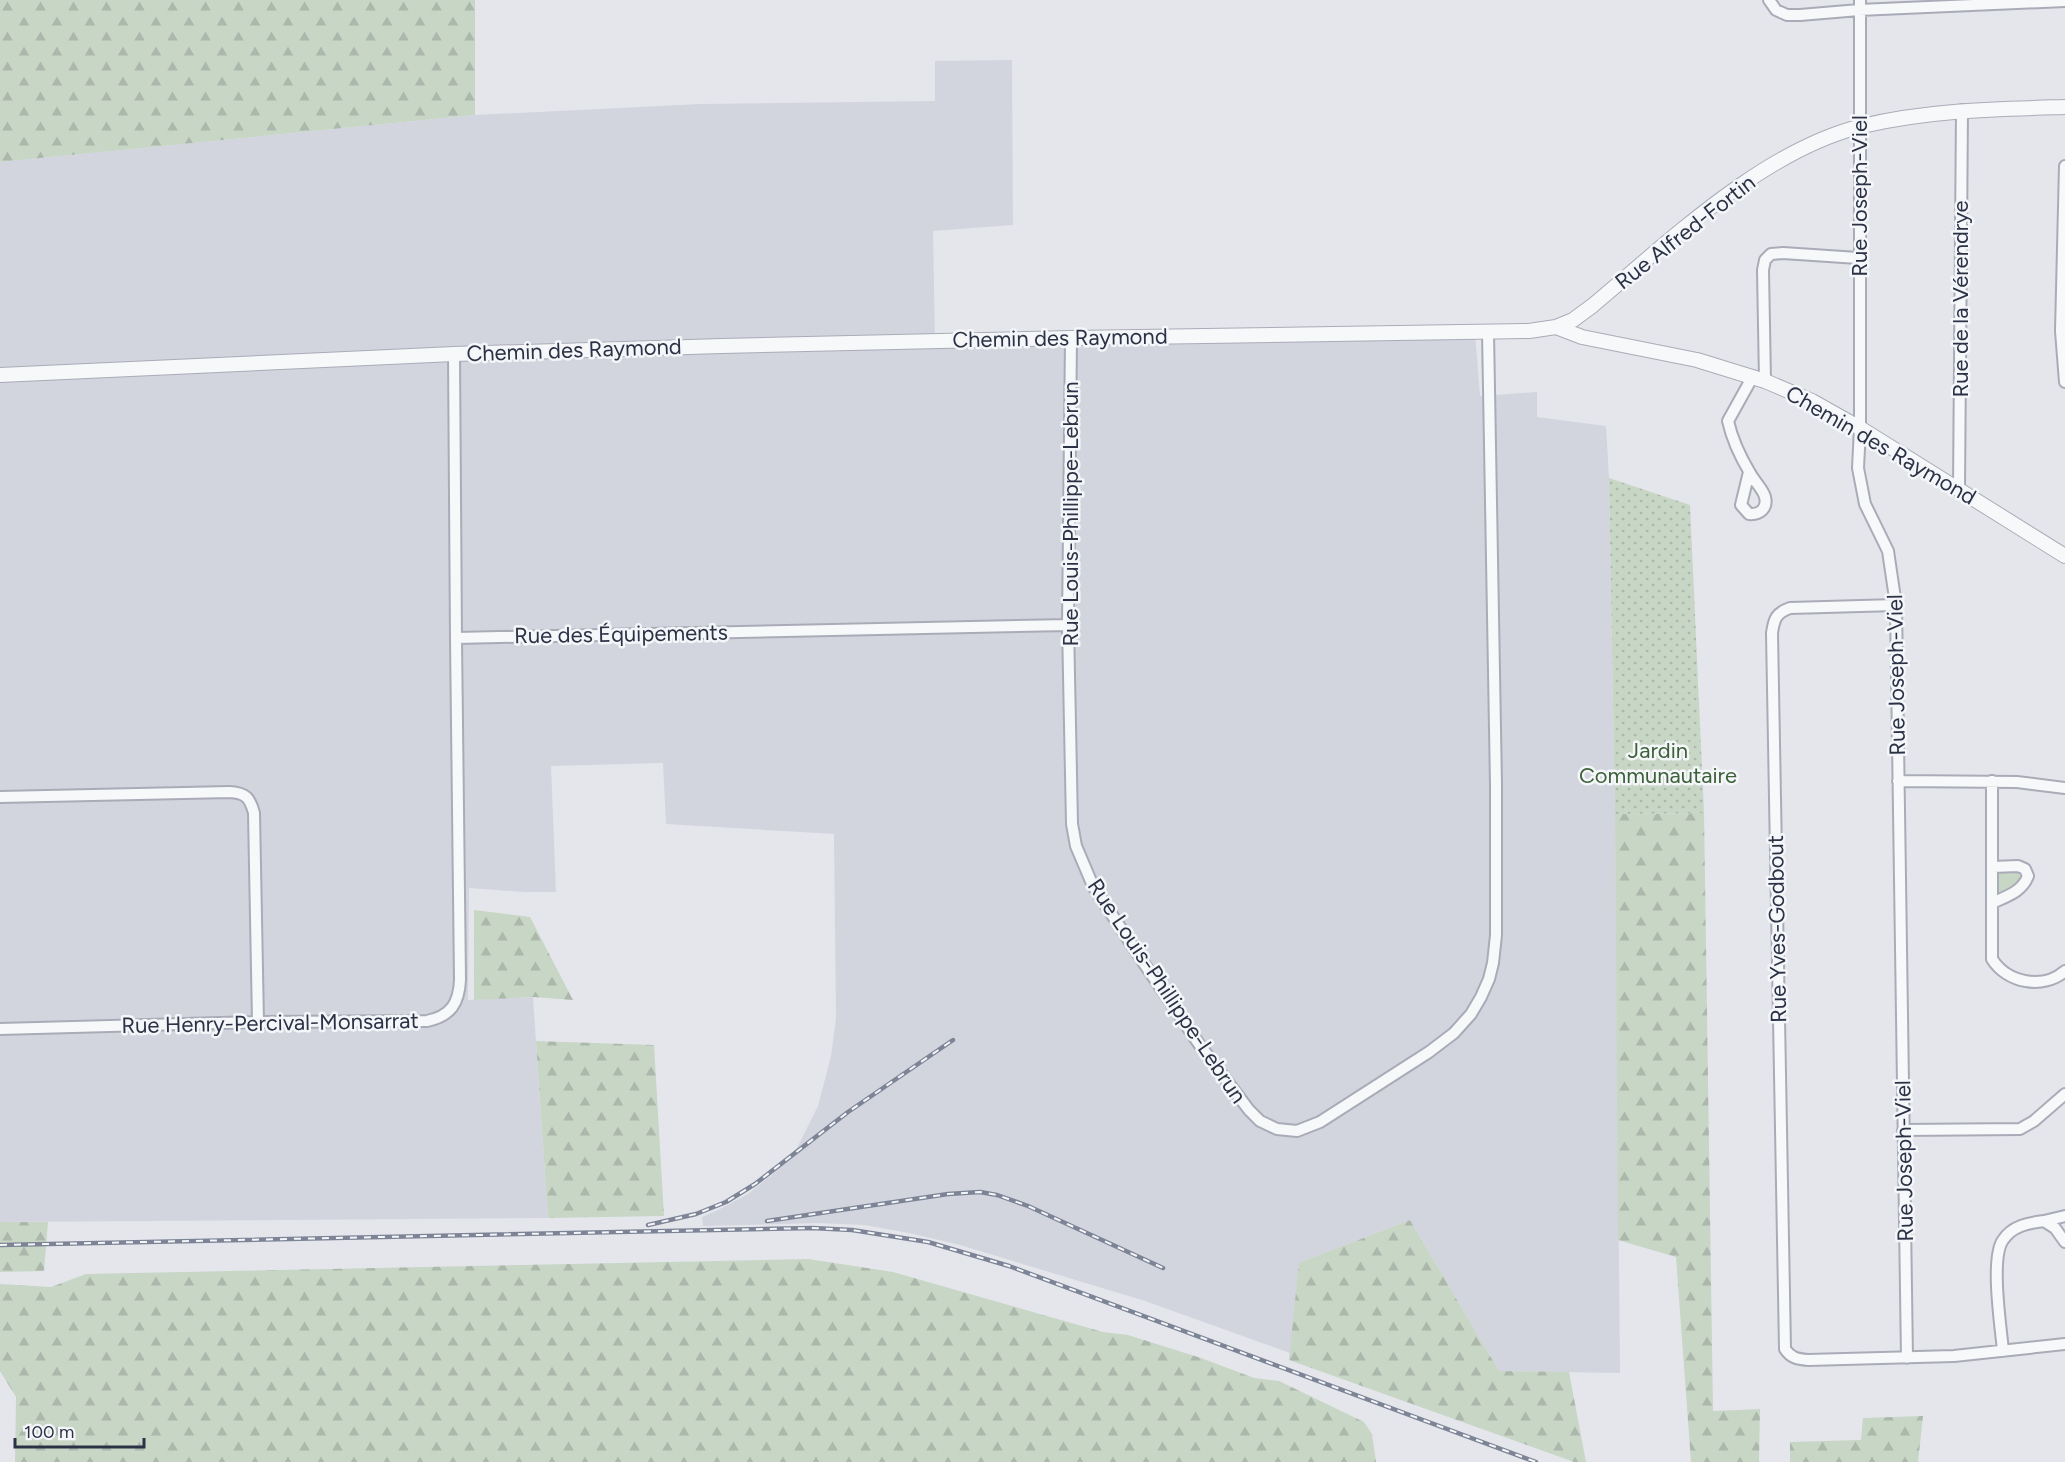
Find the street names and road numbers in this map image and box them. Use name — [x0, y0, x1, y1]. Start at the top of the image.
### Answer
street label: Rue Joseph-Viel — [1846, 115, 1873, 277]
street label: Rue Alfred-Fortin — [1609, 169, 1761, 295]
street label: Rue de la Vérendrye — [1947, 200, 1974, 398]
street label: Chemin des Raymond — [952, 323, 1168, 353]
street label: Chemin des Raymond — [466, 333, 682, 367]
street label: Chemin des Raymond — [1781, 379, 1981, 511]
street label: Rue Louis-Phillippe-Lebrun — [1057, 382, 1084, 646]
street label: Rue Joseph-Viel — [1881, 594, 1911, 756]
street label: Rue des Équipements — [514, 619, 728, 649]
street label: Rue Yves-Godbout — [1762, 835, 1792, 1023]
street label: Rue Louis-Phillippe-Lebrun — [1082, 874, 1252, 1108]
street label: Rue Henry-Percival-Monsarrat — [121, 1007, 419, 1039]
street label: Rue Joseph-Viel — [1889, 1080, 1919, 1242]

